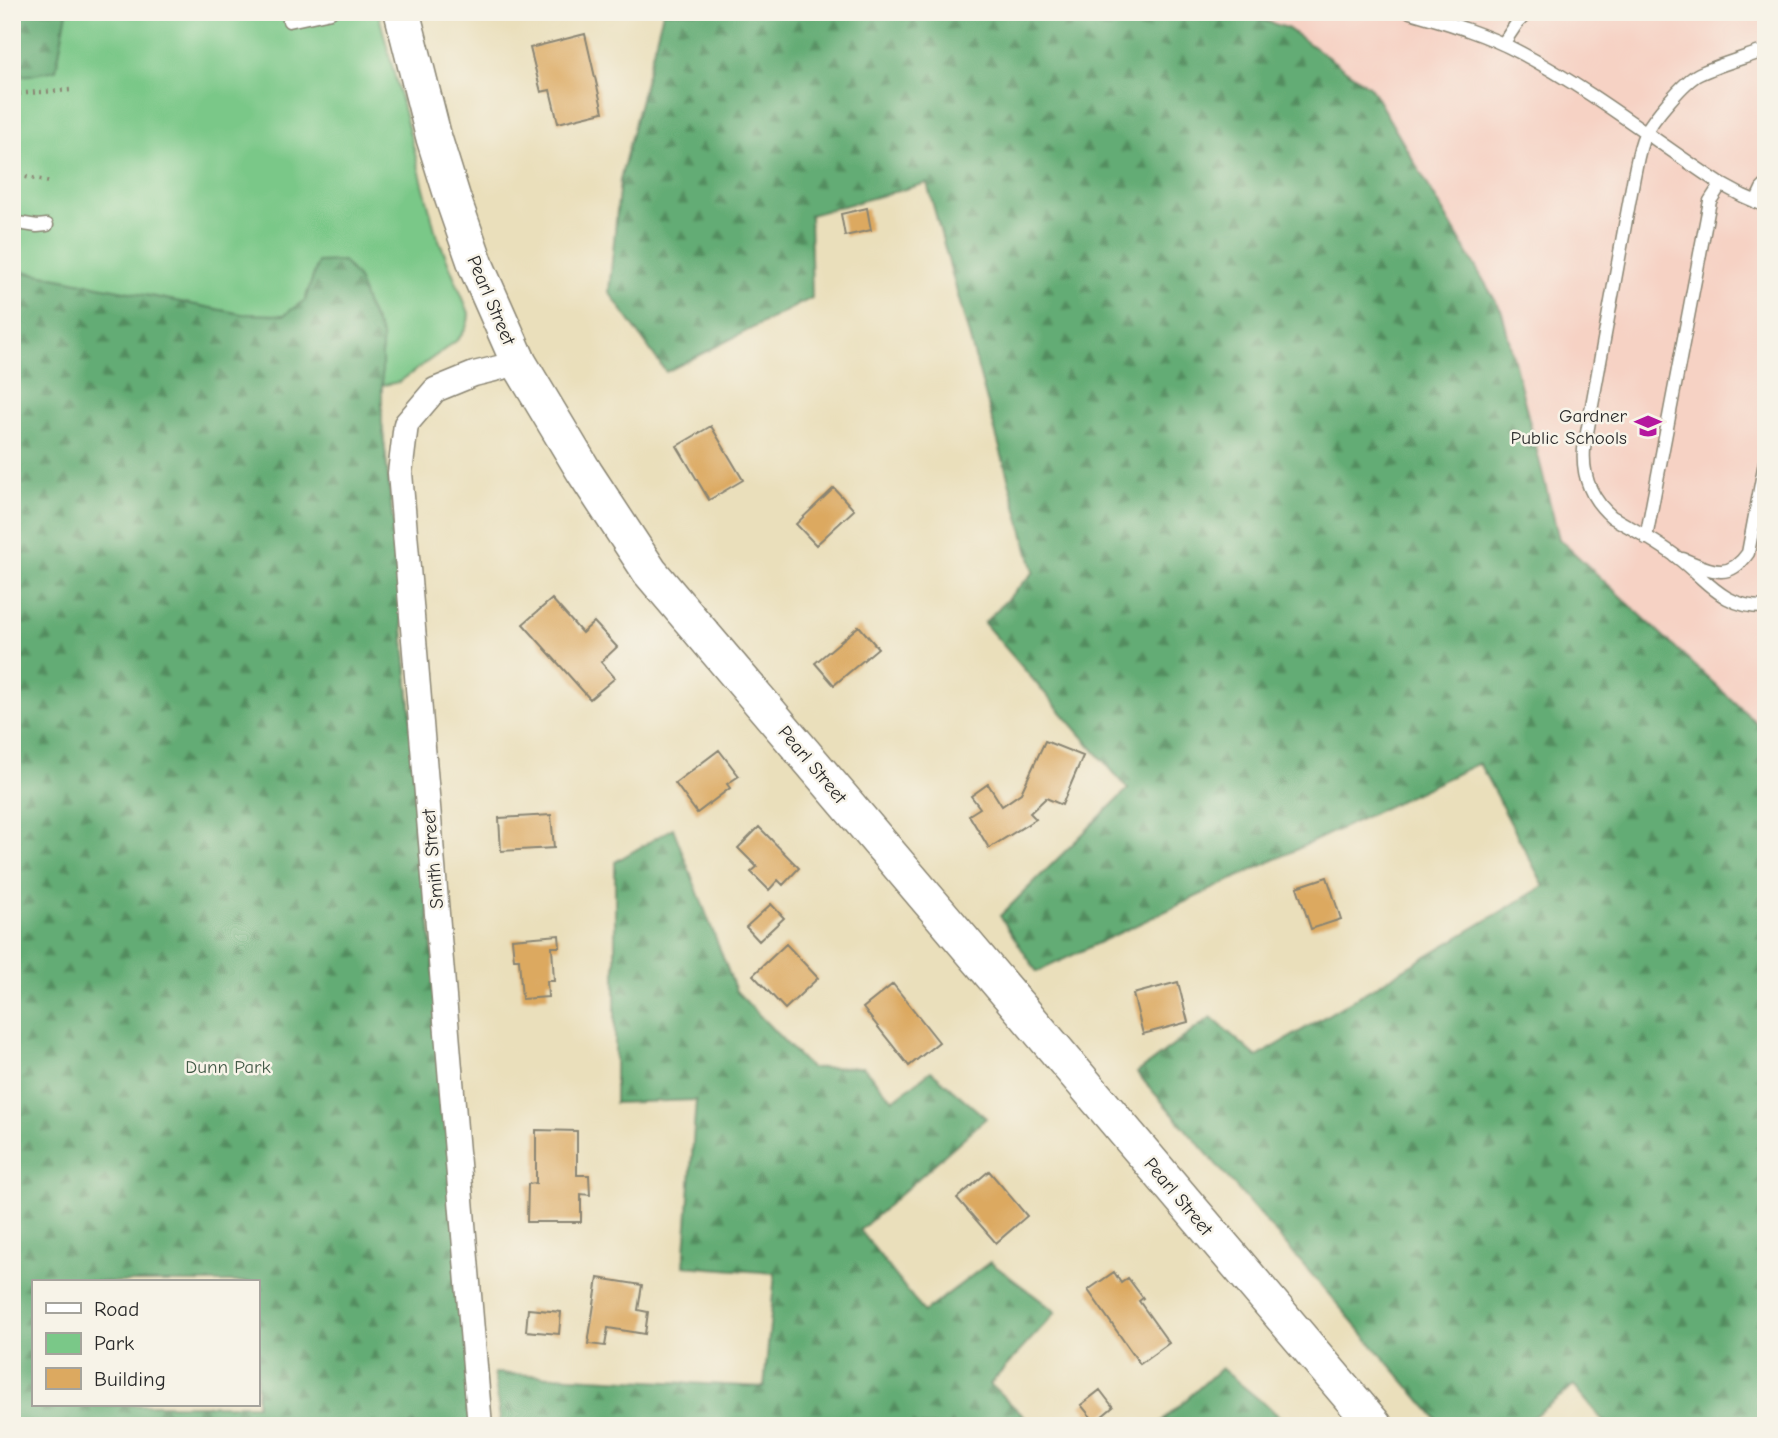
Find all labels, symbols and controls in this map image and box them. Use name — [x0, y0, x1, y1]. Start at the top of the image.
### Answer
street label: Pearl Street — [462, 252, 520, 349]
place label: Gardner Public Schools — [1511, 405, 1627, 449]
school or university icon: Gardner Public Schools — [1633, 411, 1663, 441]
street label: Pearl Street — [773, 721, 851, 808]
street label: Smith Street — [418, 808, 448, 910]
park label: Dunn Park — [185, 1056, 272, 1078]
street label: Pearl Street — [1139, 1153, 1217, 1240]
legend — [32, 1280, 259, 1406]
text: Road — [94, 1297, 139, 1321]
text: Park — [94, 1331, 134, 1355]
text: Building — [94, 1367, 166, 1391]

